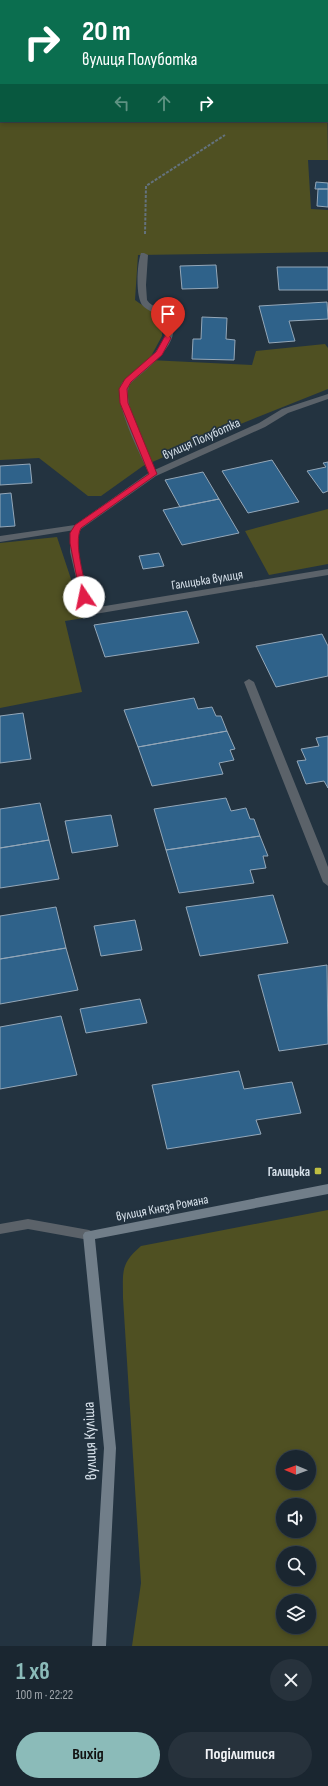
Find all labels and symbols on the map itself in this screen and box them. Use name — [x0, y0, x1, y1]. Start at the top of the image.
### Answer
pin — [151, 297, 185, 338]
street label: вулиця Полуботка — [160, 415, 243, 463]
street label: Галицька вулиця — [170, 566, 244, 594]
position arrow — [63, 576, 105, 618]
place label: Галицька — [268, 1164, 310, 1180]
marker: Галицька — [313, 1166, 323, 1176]
street label: вулиця Князя Романа — [115, 1191, 210, 1225]
street label: вулиця Куліша — [80, 1401, 101, 1480]
north arrow — [276, 1450, 316, 1490]

